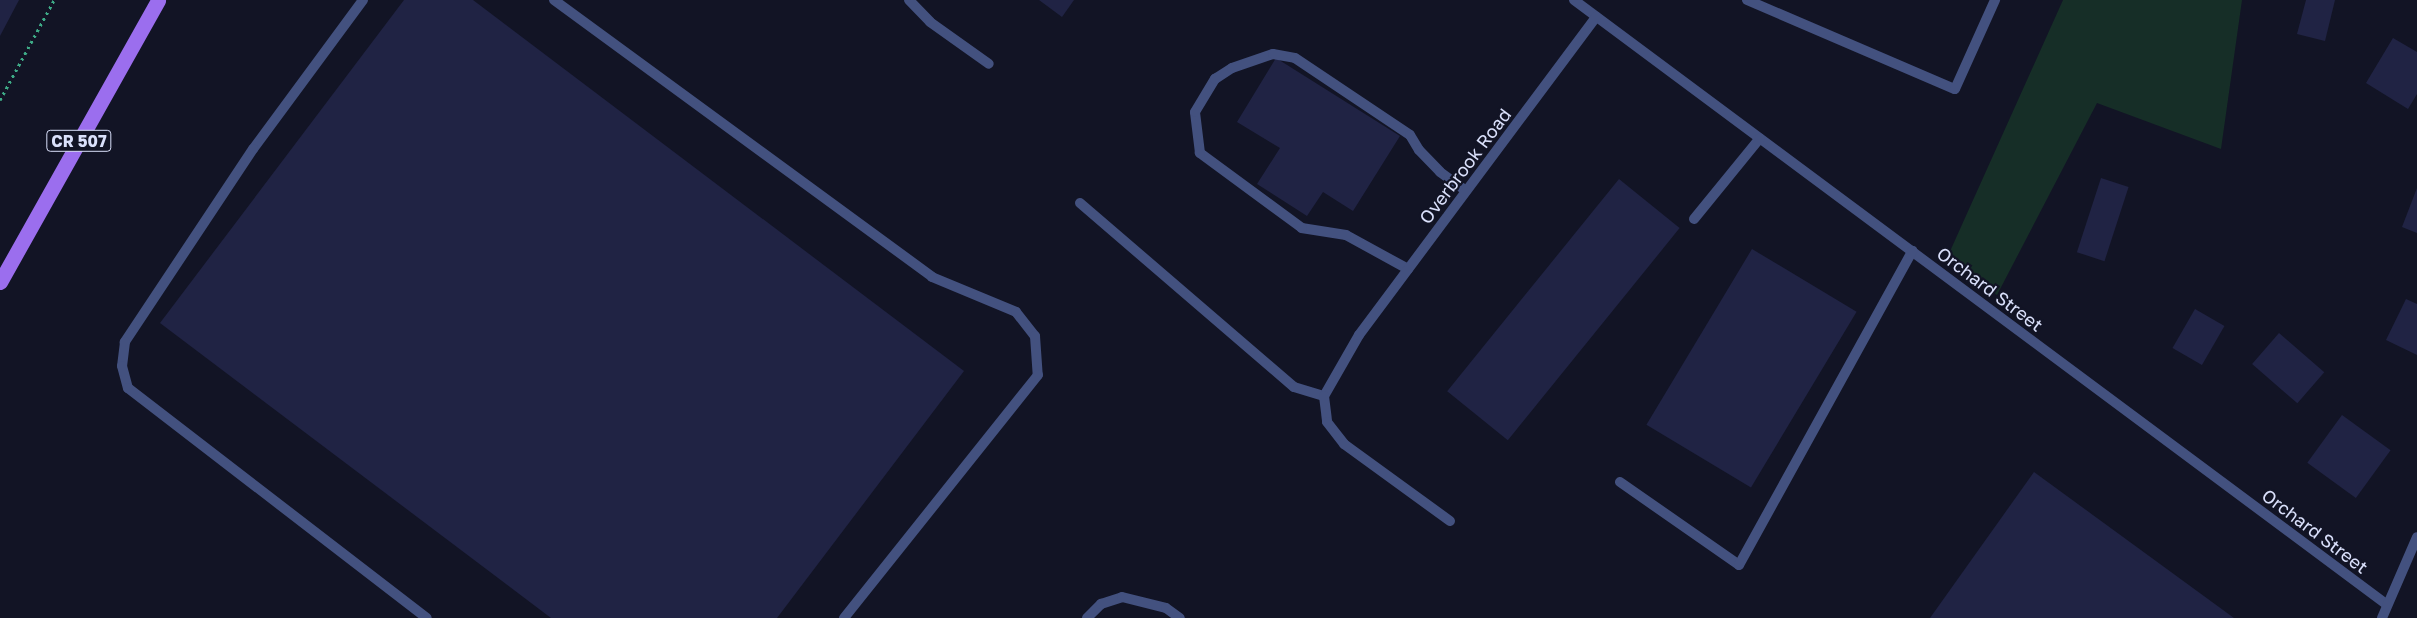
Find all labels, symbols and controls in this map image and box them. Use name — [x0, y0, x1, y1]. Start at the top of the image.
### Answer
street label: Overbrook Road — [1415, 104, 1515, 228]
road number: CR 507 — [45, 128, 113, 154]
street label: Orchard Street — [1933, 242, 2047, 336]
street label: Orchard Street — [2258, 484, 2372, 578]

